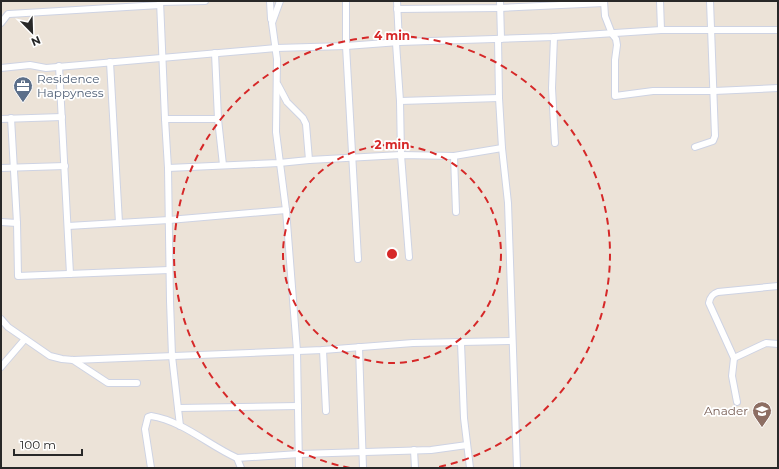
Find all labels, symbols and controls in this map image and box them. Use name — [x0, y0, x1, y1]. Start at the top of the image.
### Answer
north arrow — [12, 12, 52, 52]
text: 4 min — [374, 28, 410, 43]
text: N — [29, 33, 43, 49]
place label: Residence Happyness — [37, 71, 104, 100]
office icon: Residence Happyness — [12, 75, 34, 103]
text: 2 min — [375, 137, 409, 152]
centre of rings — [385, 247, 399, 261]
school or university icon: Anader — [751, 400, 773, 428]
place label: Anader — [704, 403, 748, 418]
scale bar — [14, 431, 82, 457]
text: 100 m — [20, 437, 56, 452]

